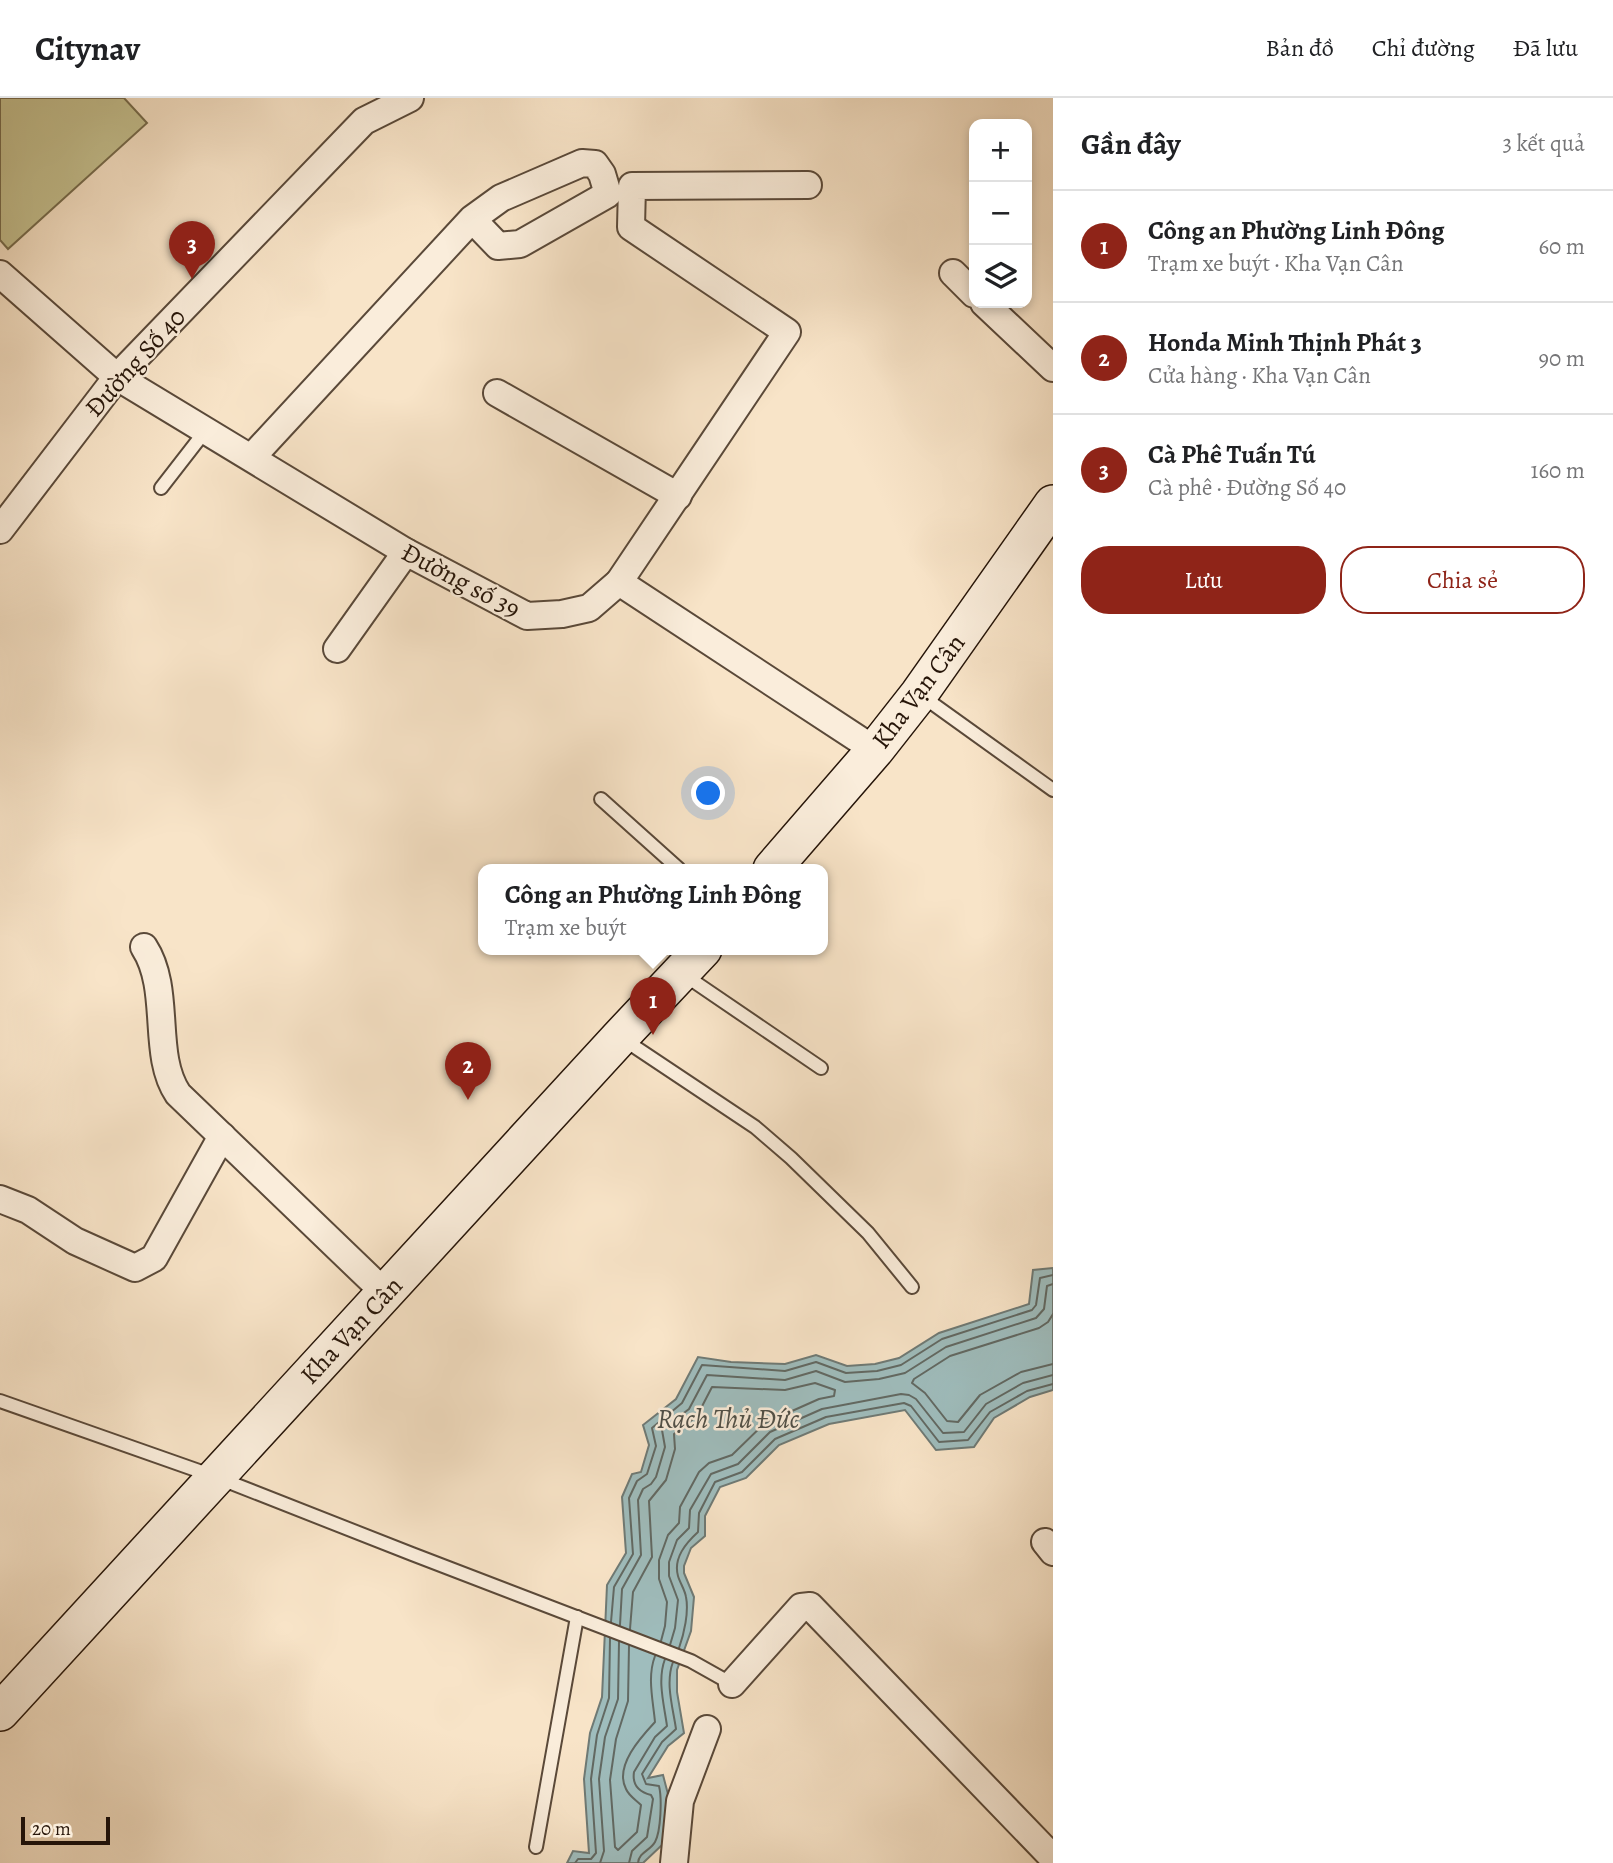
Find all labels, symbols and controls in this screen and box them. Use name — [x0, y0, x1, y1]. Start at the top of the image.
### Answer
text: Citynav — [35, 26, 140, 71]
text: Bản đồ — [1266, 32, 1334, 64]
text: Chỉ đường — [1372, 32, 1475, 64]
text: Đã lưu — [1513, 32, 1578, 64]
map controls — [969, 119, 1032, 308]
button: + — [969, 119, 1032, 182]
text: Gần đây — [1081, 124, 1181, 164]
text: 3 kết quả — [1502, 128, 1585, 159]
button: − — [969, 182, 1032, 245]
text: Công an Phường Linh Đông — [1148, 213, 1445, 248]
pin: 3 — [169, 221, 215, 279]
text: 1 — [1100, 231, 1108, 262]
text: 60 m — [1538, 231, 1585, 262]
button: layers — [969, 245, 1032, 308]
text: Trạm xe buýt · Kha Vạn Cân — [1148, 248, 1404, 279]
street label: Đường Số 40 — [77, 300, 194, 424]
text: Honda Minh Thịnh Phát 3 — [1148, 325, 1422, 360]
text: 2 — [1098, 343, 1110, 374]
text: 90 m — [1539, 343, 1585, 374]
text: Cửa hàng · Kha Vạn Cân — [1148, 360, 1371, 391]
text: Cà Phê Tuấn Tú — [1148, 437, 1316, 472]
text: 3 — [1099, 455, 1109, 486]
text: 160 m — [1531, 455, 1585, 486]
text: Cà phê · Đường Số 40 — [1148, 472, 1346, 503]
street label: Đường số 39 — [395, 534, 526, 626]
button: Lưu — [1081, 546, 1326, 614]
button: Chia sẻ — [1340, 546, 1585, 614]
street label: Kha Vạn Cân — [864, 627, 973, 756]
your location — [691, 776, 725, 810]
popup — [478, 864, 828, 955]
text: Công an Phường Linh Đông — [505, 877, 801, 912]
text: Trạm xe buýt — [505, 912, 627, 943]
pin: 1 — [630, 977, 676, 1035]
pin: 2 — [445, 1042, 491, 1100]
street label: Kha Vạn Cân — [292, 1269, 410, 1392]
water label: Rạch Thủ Đức — [657, 1400, 800, 1438]
scale bar — [21, 1814, 110, 1846]
text: 20 m — [32, 1816, 71, 1842]

